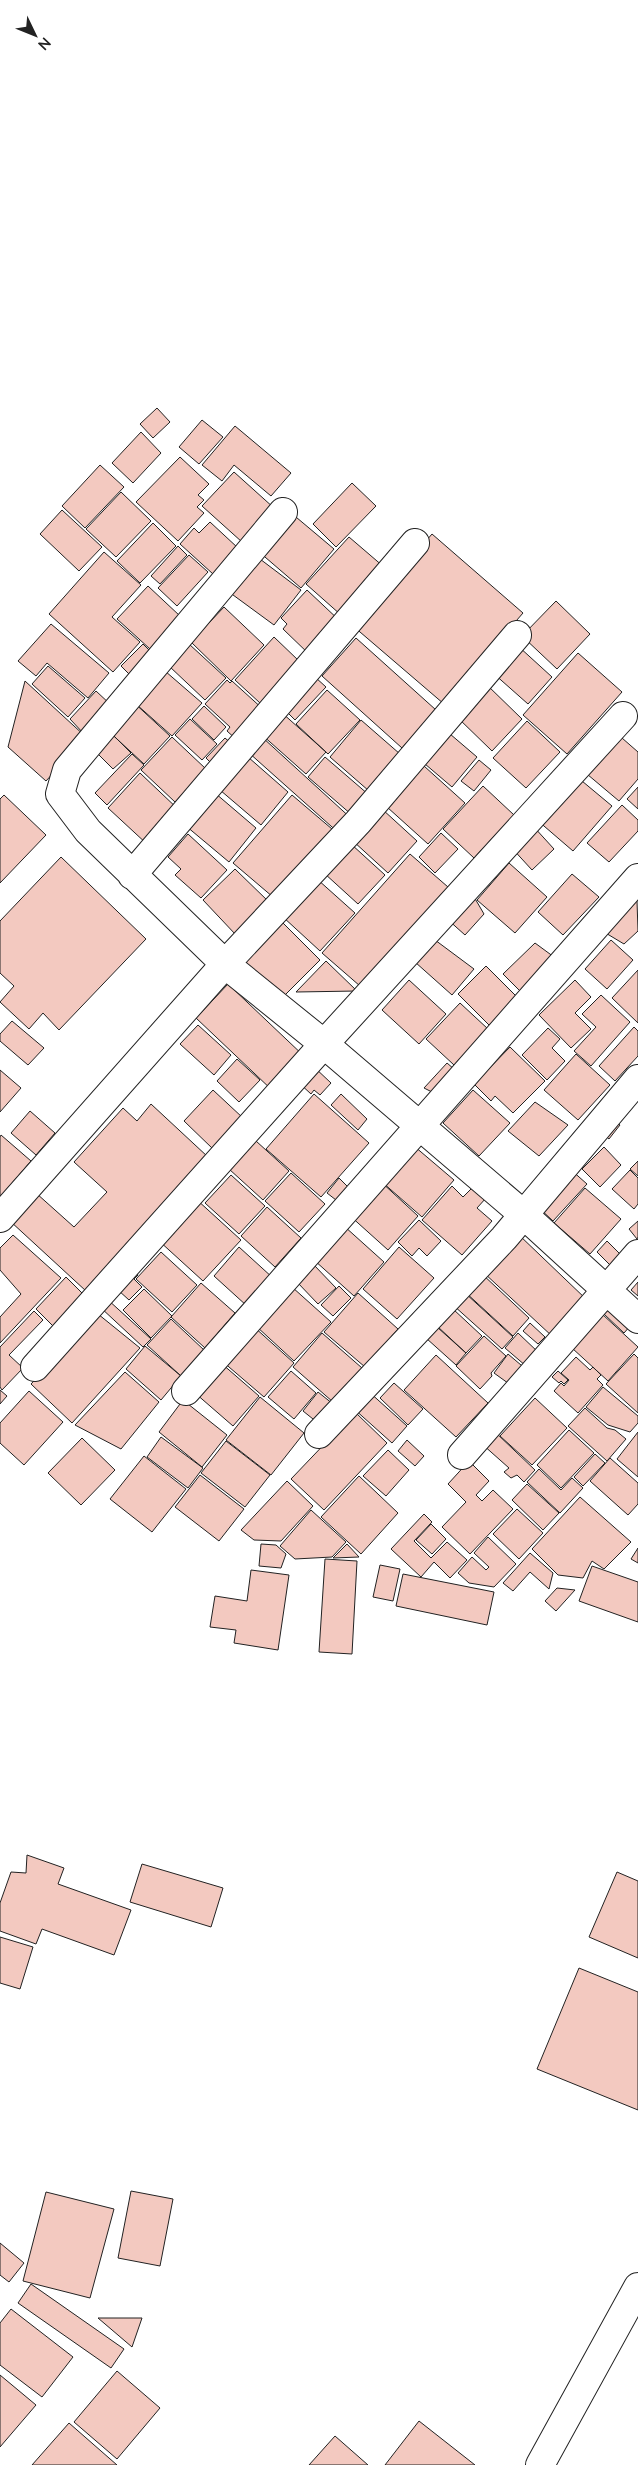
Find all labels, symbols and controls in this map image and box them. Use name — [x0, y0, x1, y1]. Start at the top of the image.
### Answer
north arrow — [10, 10, 60, 60]
text: N — [35, 34, 55, 54]

